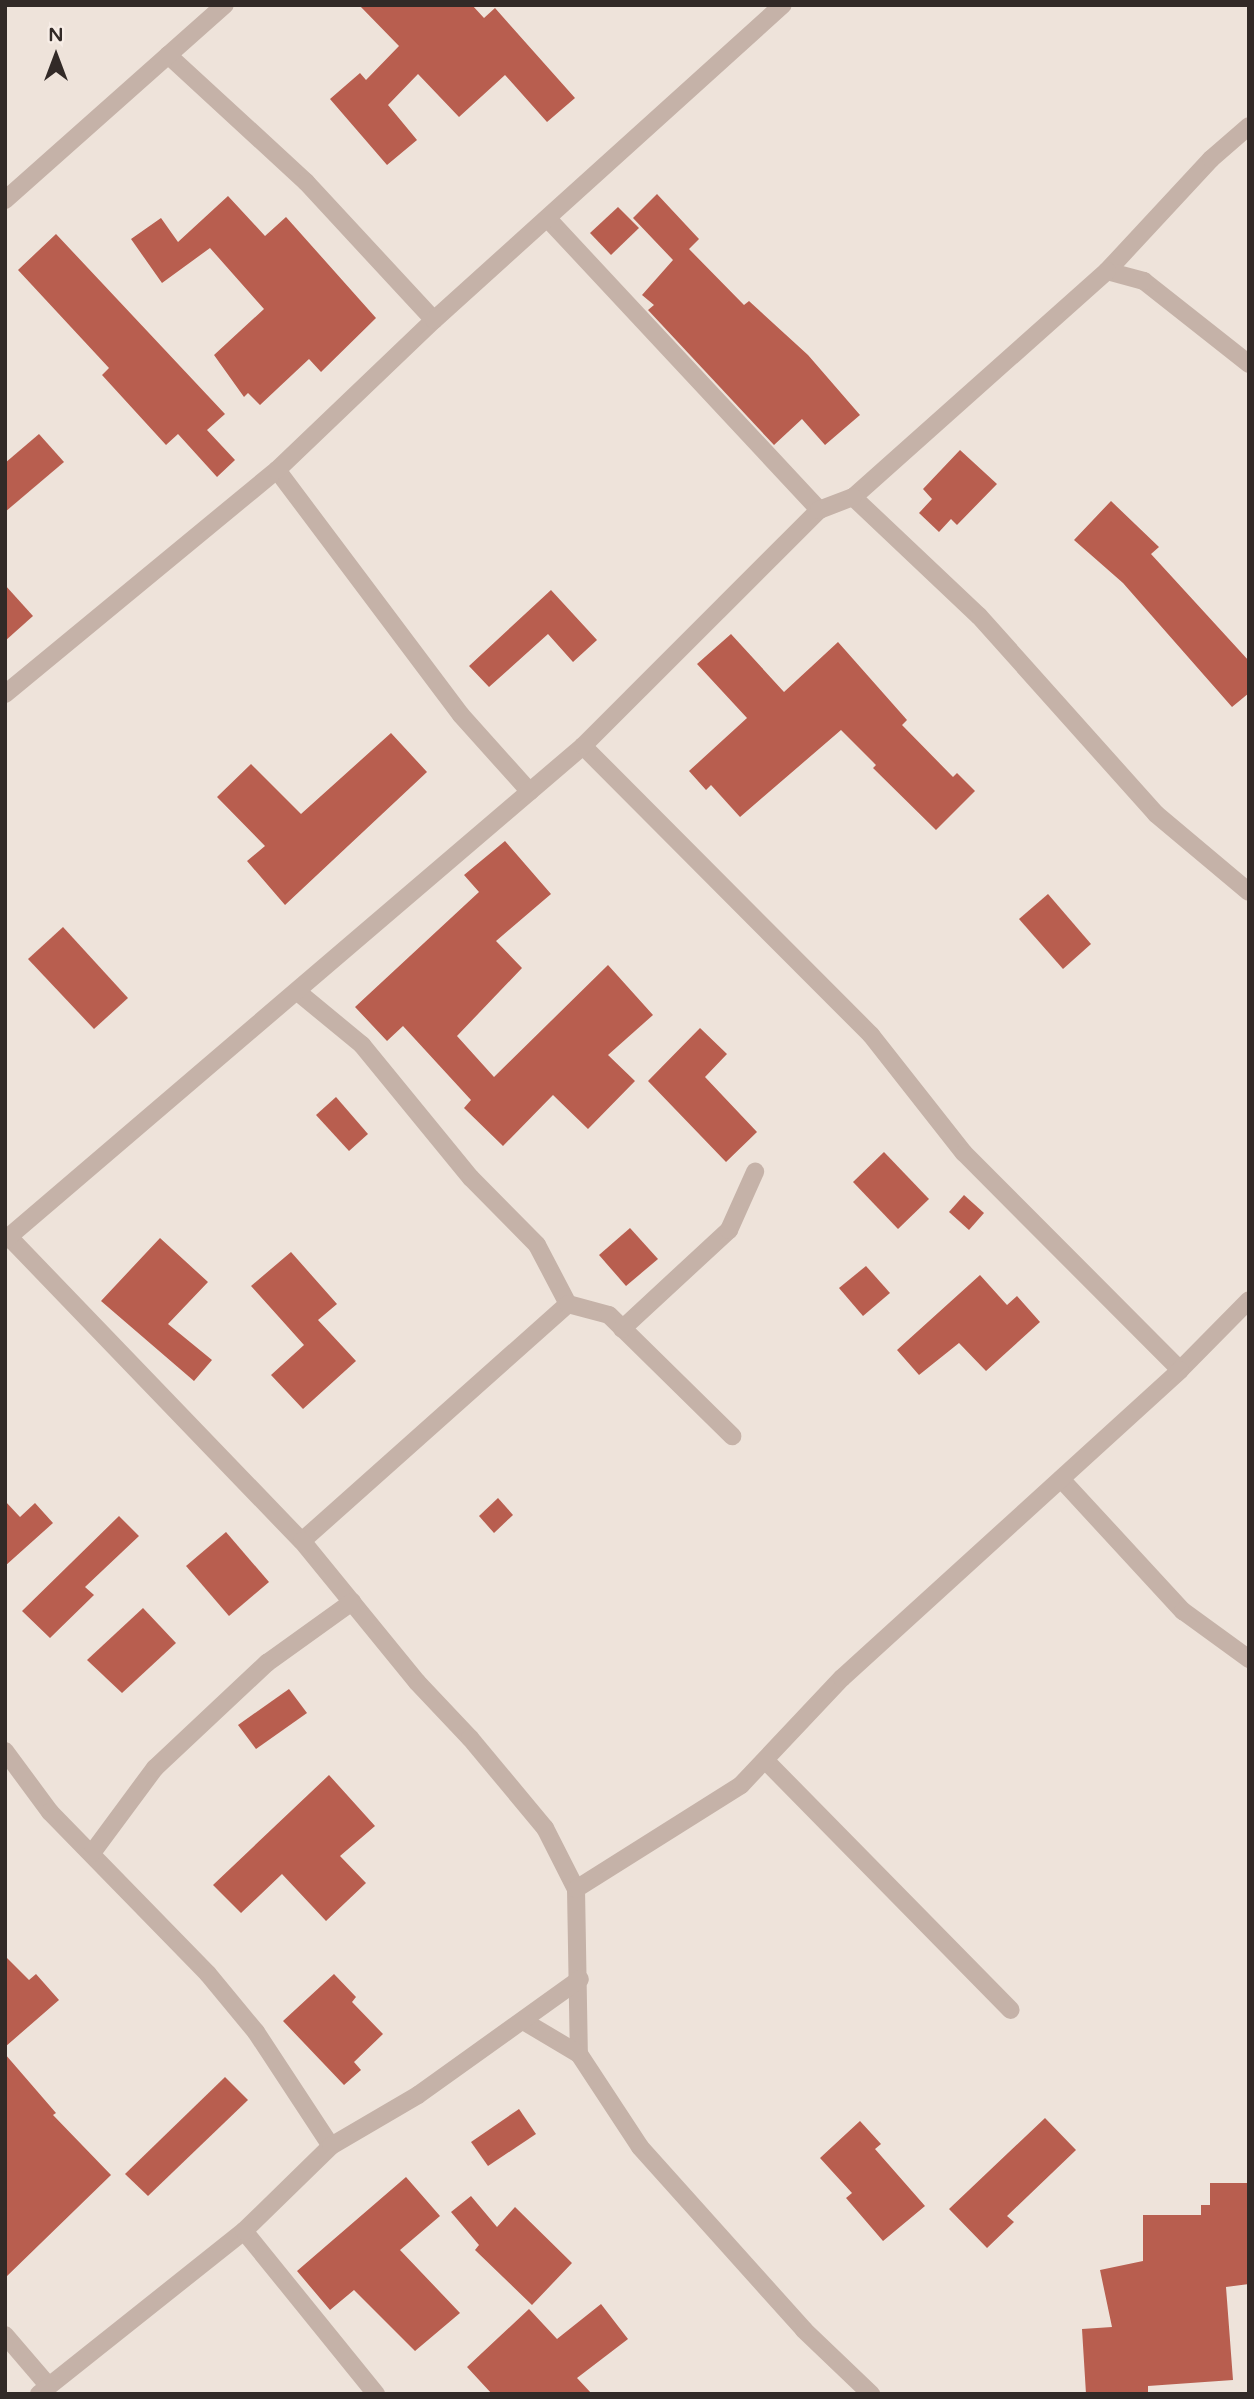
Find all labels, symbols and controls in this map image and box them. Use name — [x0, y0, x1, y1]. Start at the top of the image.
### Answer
north arrow — [21, 21, 91, 91]
text: N — [48, 24, 64, 46]

